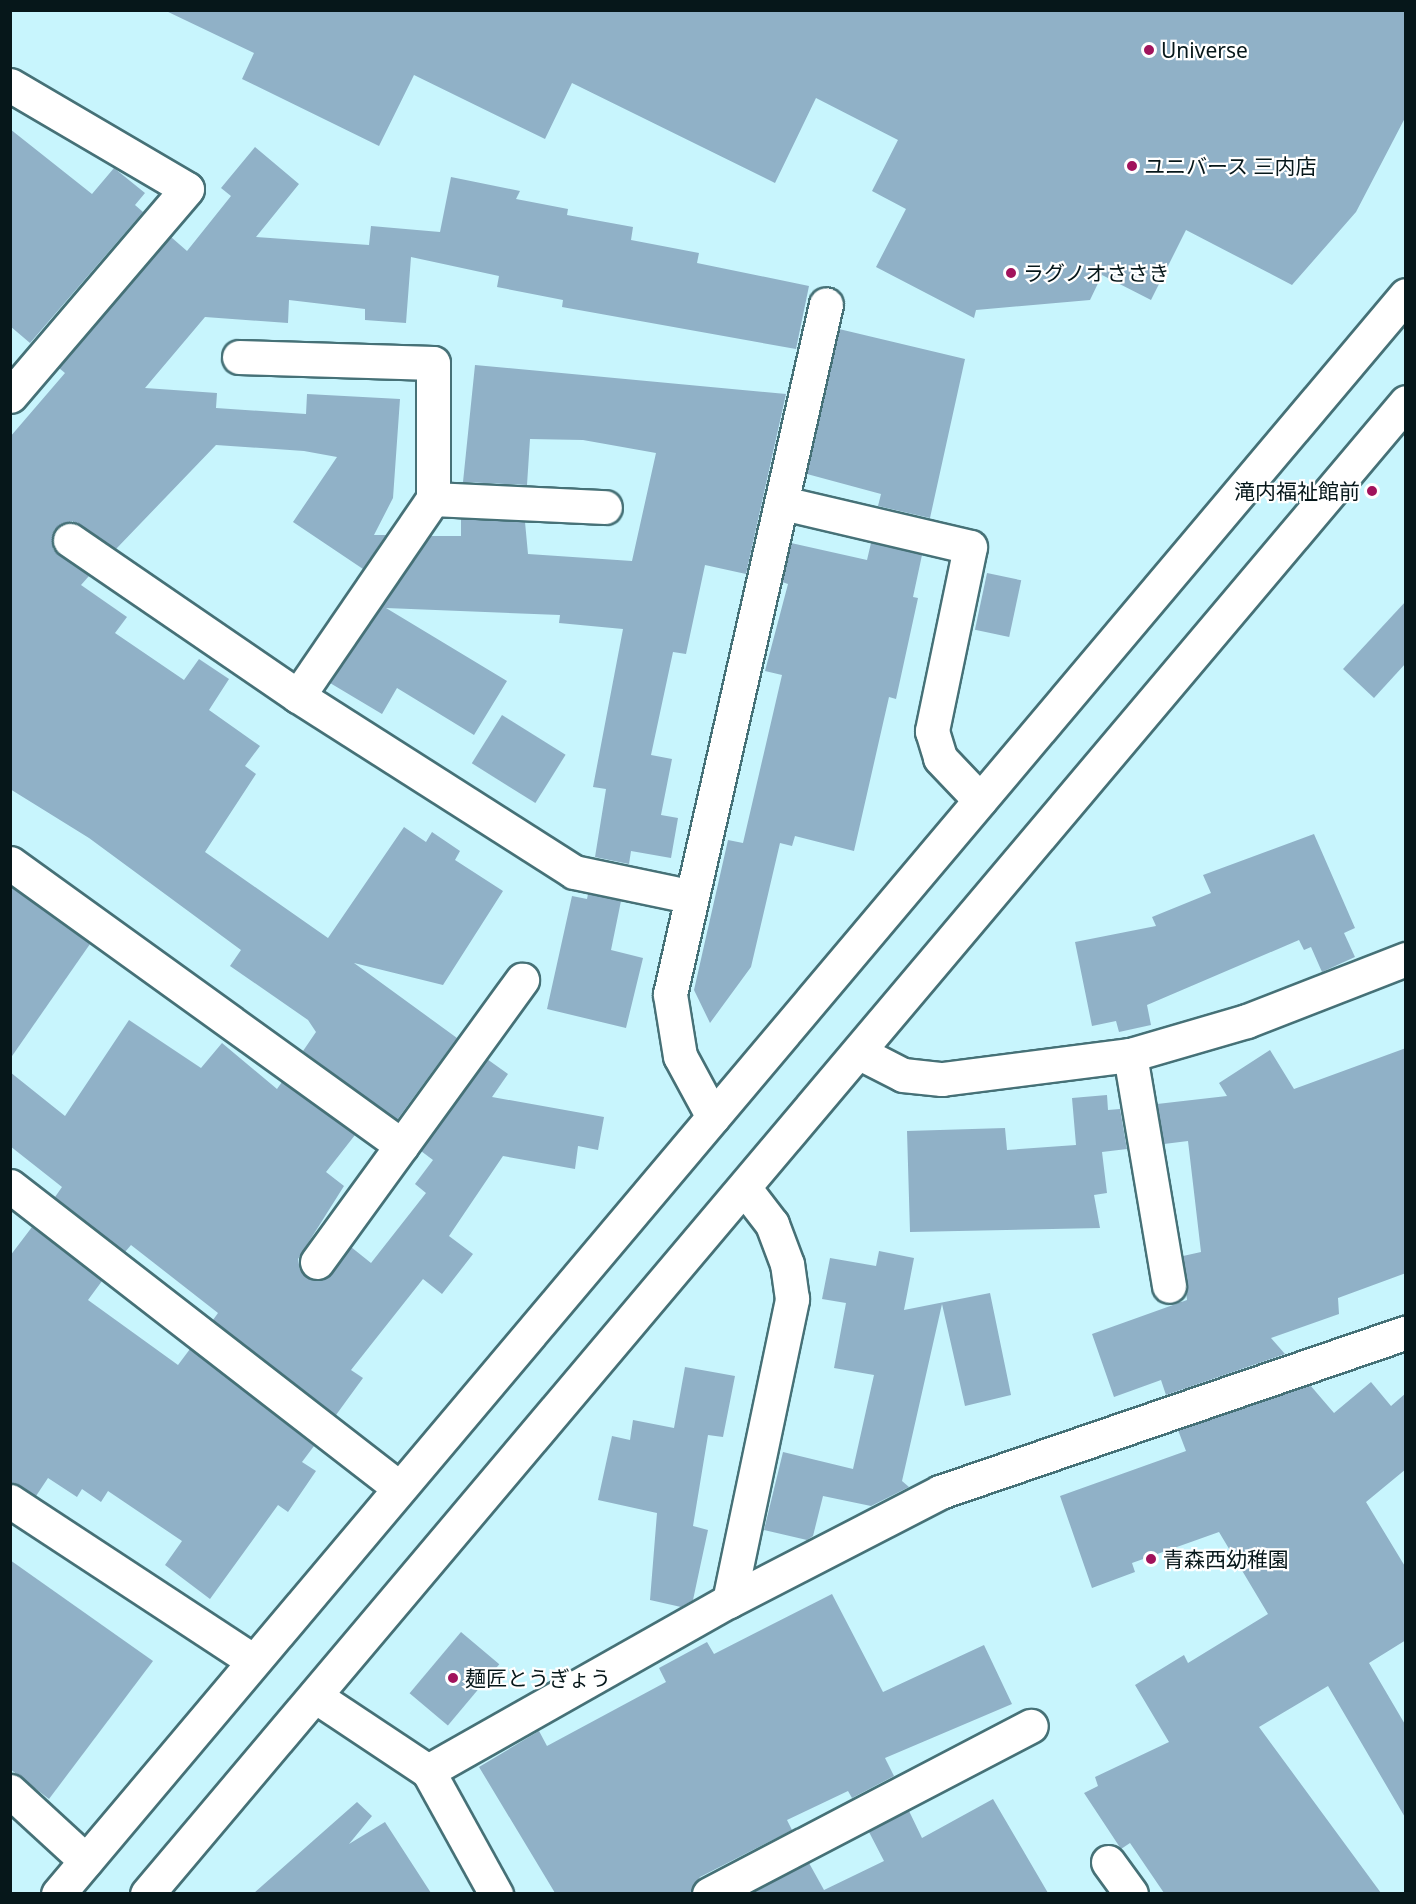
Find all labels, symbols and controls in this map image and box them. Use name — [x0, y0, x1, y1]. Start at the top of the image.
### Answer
place label: Universe — [1161, 37, 1248, 63]
marker: Universe — [1142, 43, 1156, 57]
place label: ユニバース 三内店 — [1144, 153, 1317, 179]
marker: ユニバース 三内店 — [1125, 159, 1139, 173]
place label: ラグノオささき — [1023, 260, 1170, 286]
marker: ラグノオささき — [1004, 266, 1018, 280]
place label: 滝内福祉館前 — [1234, 478, 1360, 504]
marker: 滝内福祉館前 — [1365, 484, 1379, 498]
place label: 青森西幼稚園 — [1163, 1546, 1289, 1572]
marker: 青森西幼稚園 — [1144, 1552, 1158, 1566]
place label: 麺匠とうぎょう — [465, 1665, 612, 1691]
marker: 麺匠とうぎょう — [446, 1671, 460, 1685]

